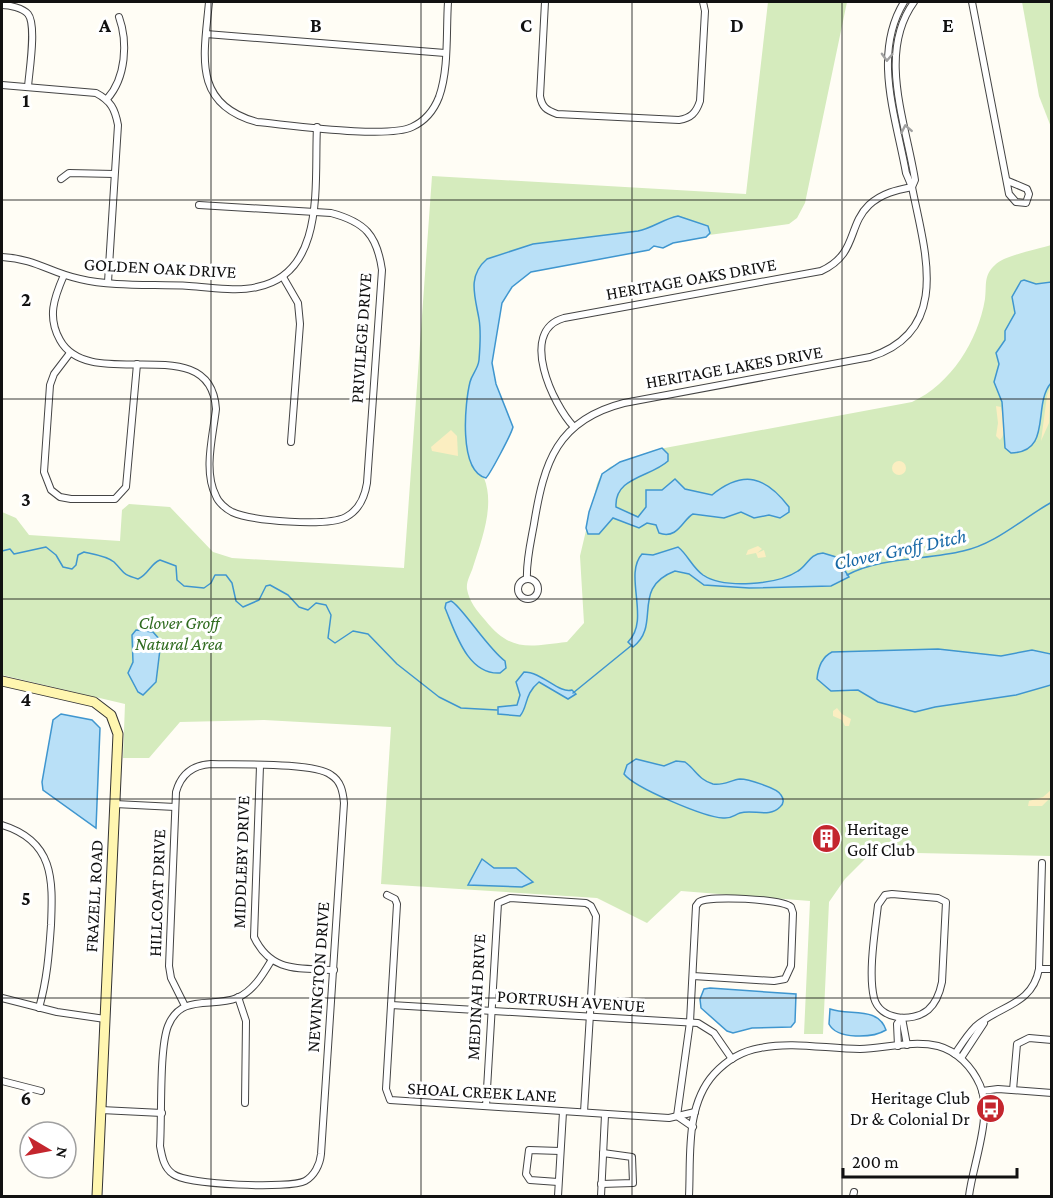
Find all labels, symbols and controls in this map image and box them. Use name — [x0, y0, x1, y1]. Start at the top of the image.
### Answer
text: A — [98, 14, 112, 36]
text: B — [310, 14, 322, 36]
text: C — [520, 14, 532, 36]
text: D — [730, 14, 744, 36]
text: E — [942, 14, 954, 36]
one-way arrow — [881, 52, 894, 61]
text: 1 — [22, 89, 30, 111]
one-way arrow — [900, 125, 913, 135]
street label: GOLDEN OAK DRIVE — [83, 254, 237, 282]
street label: HERITAGE OAKS DRIVE — [604, 254, 778, 304]
street label: PRIVILEGE DRIVE — [346, 272, 376, 404]
text: 2 — [21, 288, 31, 310]
street label: HERITAGE LAKES DRIVE — [644, 342, 824, 392]
text: 3 — [21, 488, 31, 510]
water label: Clover Groff Ditch — [832, 524, 969, 575]
park label: Clover Groff Natural Area — [135, 613, 224, 654]
text: 4 — [21, 688, 32, 710]
street label: MIDDLEBY DRIVE — [229, 795, 253, 929]
place label: Heritage Golf Club — [847, 819, 915, 860]
building icon: Heritage Golf Club — [810, 823, 842, 855]
street label: HILLCOAT DRIVE — [145, 829, 169, 957]
street label: FRAZELL ROAD — [81, 839, 107, 953]
text: 5 — [21, 887, 31, 909]
street label: NEWINGTON DRIVE — [303, 901, 333, 1053]
street label: MEDINAH DRIVE — [463, 933, 489, 1061]
street label: PORTRUSH AVENUE — [496, 986, 646, 1016]
street label: SHOAL CREEK LANE — [407, 1078, 557, 1106]
text: 6 — [21, 1087, 31, 1109]
place label: Heritage Club Dr & Colonial Dr — [850, 1088, 971, 1129]
bus stop icon: Heritage Club Dr & Colonial Dr — [975, 1092, 1007, 1124]
north arrow — [18, 1120, 78, 1180]
scale bar — [843, 1141, 1017, 1179]
text: N — [53, 1146, 72, 1159]
text: 200 m — [852, 1152, 899, 1172]

